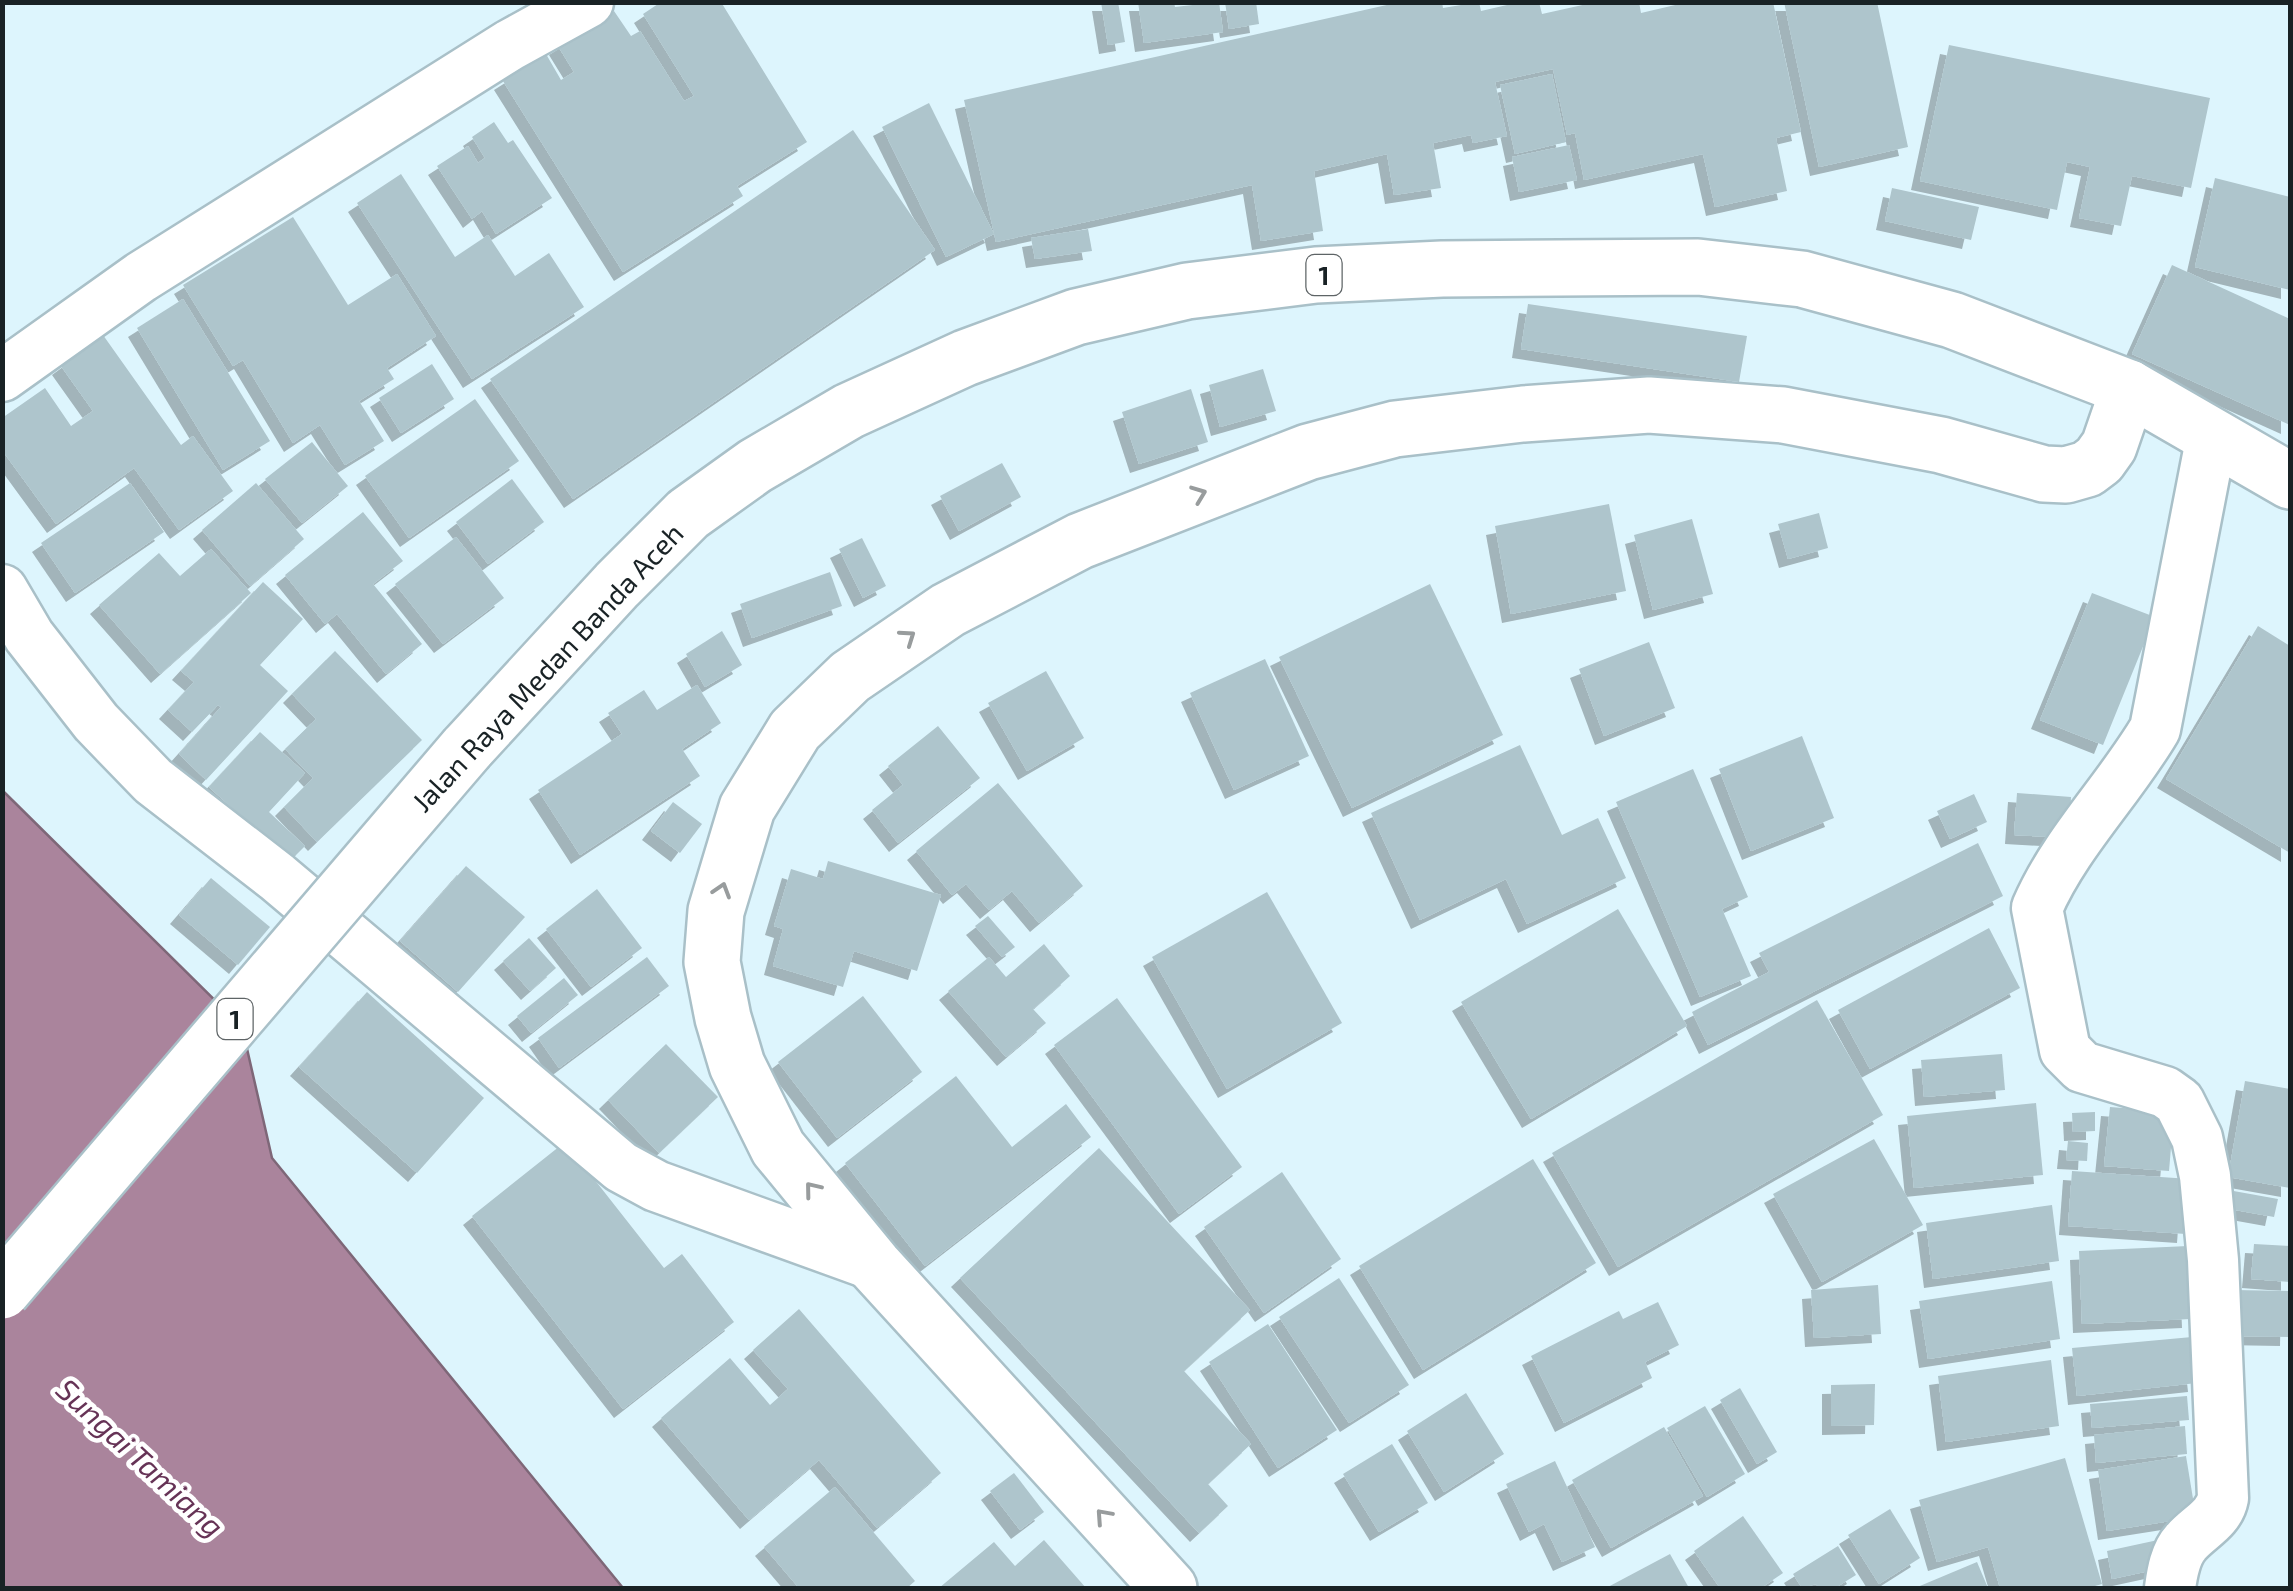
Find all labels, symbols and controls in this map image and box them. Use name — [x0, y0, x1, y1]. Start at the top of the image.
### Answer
road number: 1 — [1306, 255, 1342, 295]
one-way arrow — [1190, 486, 1207, 506]
street label: Jalan Raya Medan Banda Aceh — [404, 516, 690, 818]
one-way arrow — [897, 631, 916, 649]
one-way arrow — [710, 883, 731, 900]
road number: 1 — [218, 999, 252, 1039]
one-way arrow — [806, 1183, 824, 1201]
water label: Sungai Tamiang — [50, 1370, 232, 1544]
one-way arrow — [1097, 1509, 1115, 1528]

